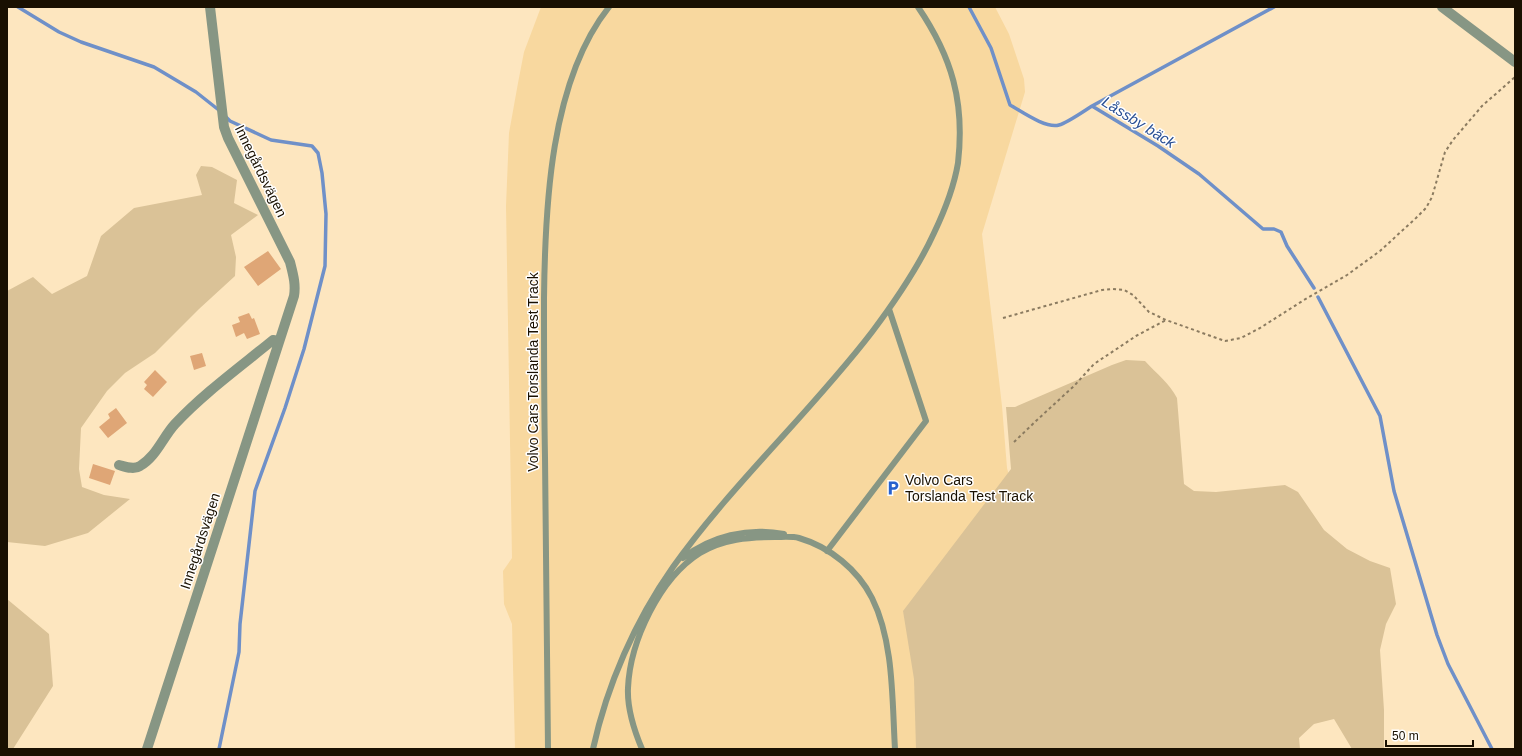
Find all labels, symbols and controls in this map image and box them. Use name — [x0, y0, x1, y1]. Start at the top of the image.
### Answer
water label: Låssby bäck — [1099, 93, 1180, 152]
street label: Innegårdsvägen — [232, 122, 290, 220]
street label: Volvo Cars Torslanda Test Track — [525, 271, 541, 472]
place label: Volvo Cars Torslanda Test Track — [905, 472, 1034, 504]
parking icon: Volvo Cars Torslanda Test Track — [884, 479, 902, 497]
street label: Innegårdsvägen — [177, 491, 223, 591]
scale bar — [1386, 722, 1473, 748]
text: 50 m — [1392, 729, 1419, 743]

